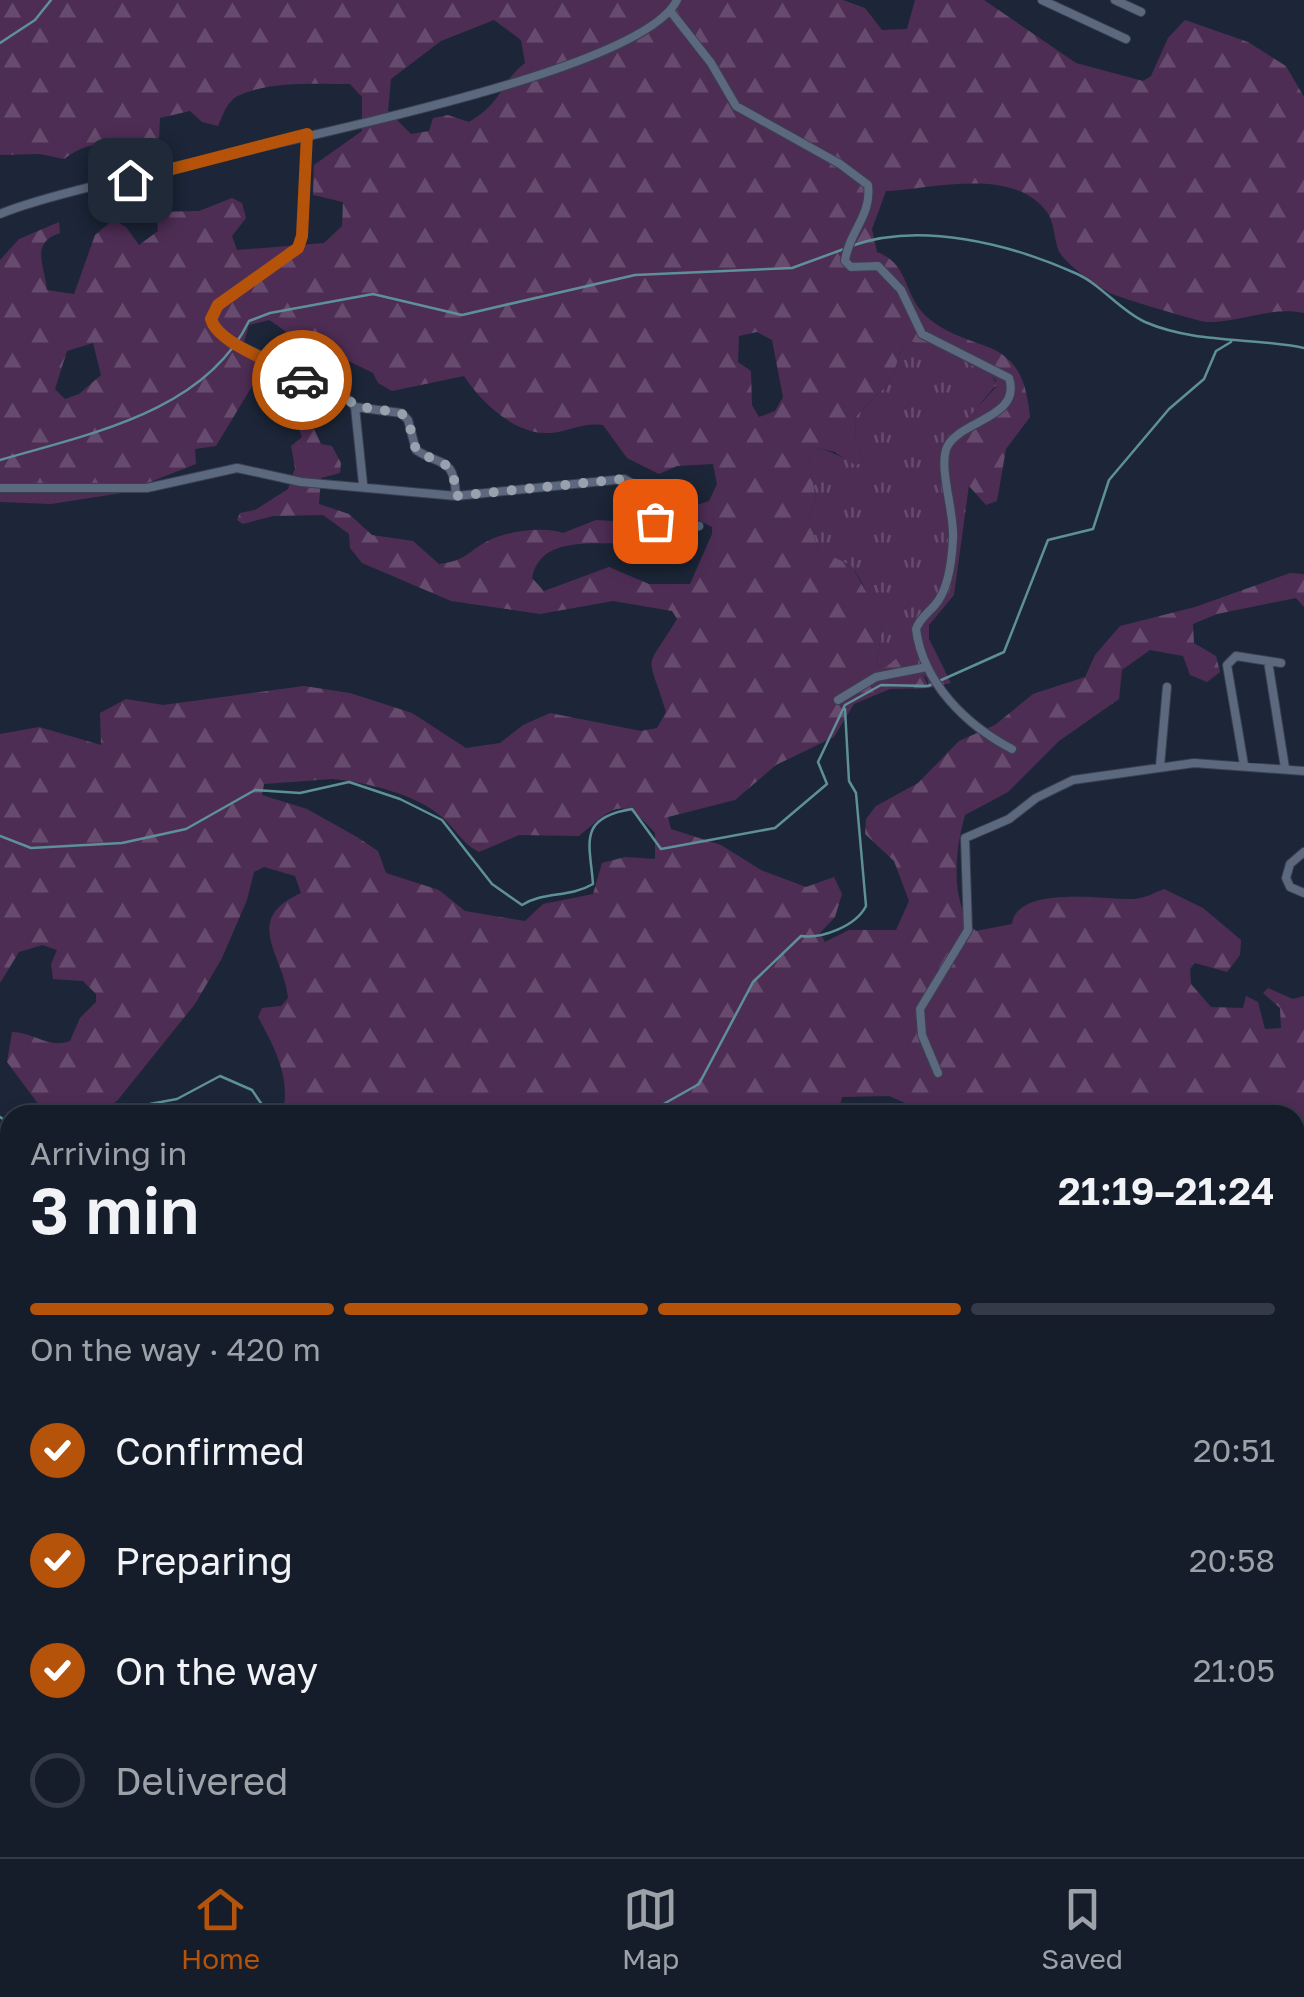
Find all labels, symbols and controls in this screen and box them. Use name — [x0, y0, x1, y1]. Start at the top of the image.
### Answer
pin — [88, 138, 173, 223]
icon: home — [103, 153, 158, 208]
courier — [252, 330, 352, 430]
icon: car — [275, 353, 330, 408]
pin — [613, 479, 698, 564]
icon: bag — [628, 494, 683, 549]
text: Arriving in — [30, 1134, 187, 1172]
text: 21:19–21:24 — [1058, 1168, 1275, 1213]
text: 3 min — [30, 1170, 199, 1248]
text: On the way · 420 m — [30, 1330, 321, 1368]
icon: check — [30, 1423, 85, 1478]
text: Confirmed — [115, 1428, 305, 1473]
text: 20:51 — [1193, 1431, 1275, 1469]
icon: check — [30, 1533, 85, 1588]
text: Preparing — [115, 1538, 293, 1583]
text: 20:58 — [1189, 1541, 1275, 1579]
icon: check — [30, 1643, 85, 1698]
text: On the way — [115, 1648, 318, 1693]
text: 21:05 — [1193, 1651, 1275, 1689]
text: Delivered — [115, 1758, 288, 1803]
tab: Home — [181, 1882, 260, 1975]
tab: Map — [622, 1882, 679, 1975]
tab: Saved — [1041, 1882, 1123, 1975]

